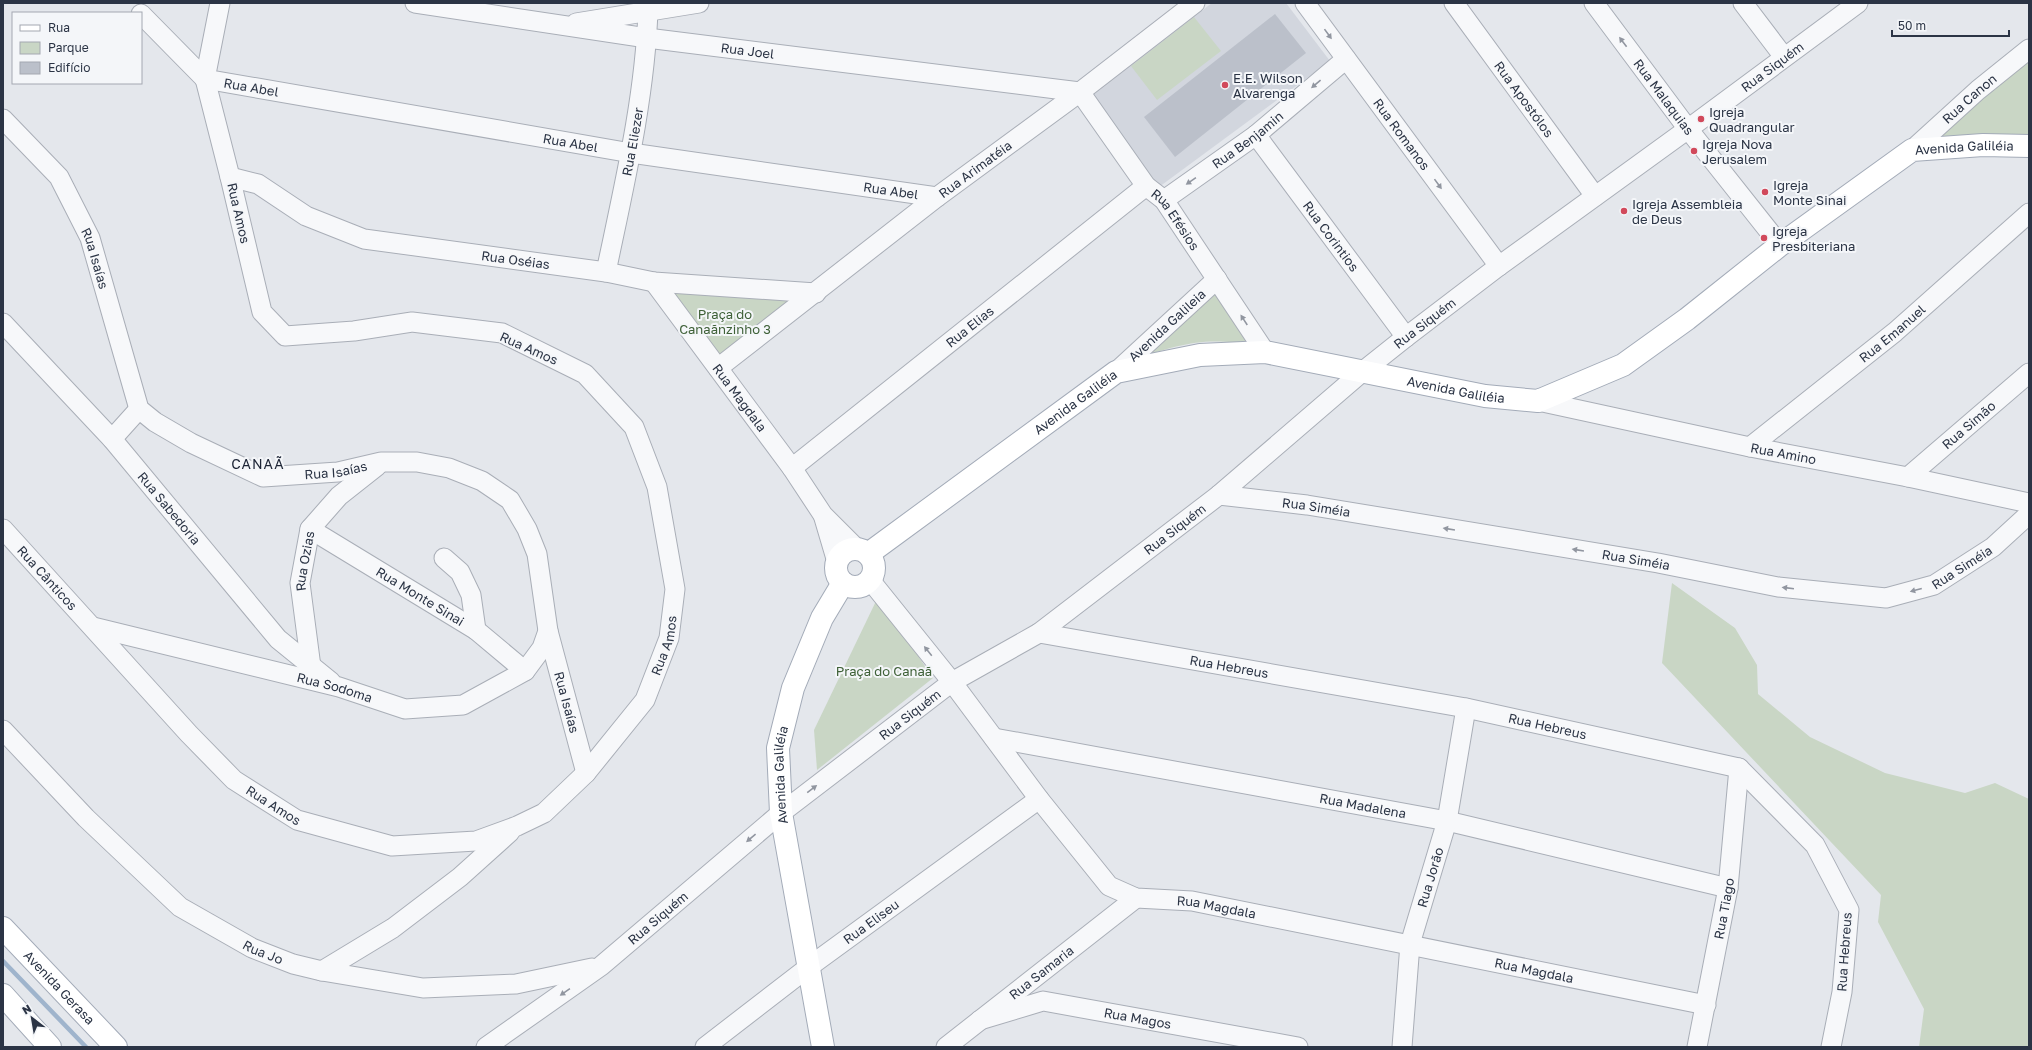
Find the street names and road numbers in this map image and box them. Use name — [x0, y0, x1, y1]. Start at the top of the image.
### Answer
street label: Rua Siquém — [1738, 38, 1807, 95]
street label: Rua Joel — [720, 39, 775, 62]
street label: Rua Malaquias — [1630, 56, 1698, 138]
street label: Rua Apostólos — [1491, 58, 1557, 140]
street label: Rua Canon — [1939, 70, 2000, 127]
street label: Rua Abel — [223, 74, 280, 100]
street label: Rua Romanos — [1370, 95, 1434, 173]
street label: Rua Eliezer — [618, 106, 646, 177]
street label: Rua Benjamin — [1209, 108, 1286, 172]
street label: Rua Abel — [542, 130, 599, 155]
street label: Rua Arimatéia — [935, 137, 1015, 201]
street label: Avenida Galiléia — [1914, 137, 2014, 158]
street label: Rua Abel — [862, 179, 920, 202]
street label: Rua Amos — [224, 181, 254, 245]
street label: Rua Efésios — [1148, 185, 1203, 253]
street label: Rua Corintios — [1300, 198, 1363, 275]
street label: Rua Isaías — [78, 225, 112, 291]
street label: Rua Oséias — [480, 247, 551, 272]
street label: Avenida Galileia — [1125, 286, 1209, 365]
street label: Rua Siquém — [1390, 294, 1459, 352]
street label: Rua Emanuel — [1856, 301, 1928, 365]
street label: Rua Elias — [942, 303, 997, 351]
street label: Rua Amos — [497, 328, 561, 368]
street label: Rua Magdala — [709, 361, 770, 435]
street label: Avenida Galiléia — [1030, 366, 1120, 438]
street label: Avenida Galiléia — [1406, 373, 1506, 406]
street label: Rua Simão — [1939, 397, 1999, 452]
street label: Rua Amino — [1749, 439, 1818, 467]
street label: Rua Isaías — [304, 457, 369, 482]
street label: Rua Sabedoria — [134, 468, 204, 548]
street label: Rua Siméia — [1281, 494, 1352, 520]
street label: Rua Siquém — [1140, 500, 1209, 558]
street label: Rua Ozias — [292, 530, 317, 592]
street label: Rua Cânticos — [14, 542, 81, 614]
street label: Rua Siméia — [1929, 542, 1995, 592]
street label: Rua Siméia — [1601, 546, 1671, 573]
street label: Rua Monte Sinai — [373, 563, 467, 629]
street label: Rua Amos — [647, 614, 680, 678]
street label: Rua Hebreus — [1188, 652, 1270, 681]
street label: Rua Sodoma — [295, 669, 374, 706]
street label: Rua Isaías — [551, 670, 583, 735]
street label: Rua Siquém — [876, 686, 944, 743]
street label: Rua Hebreus — [1507, 710, 1588, 742]
street label: Avenida Galiléia — [770, 724, 791, 826]
street label: Rua Amos — [243, 782, 304, 829]
street label: Rua Madalena — [1318, 790, 1408, 821]
street label: Rua Jorão — [1413, 845, 1447, 909]
street label: Rua Tiago — [1710, 877, 1737, 940]
street label: Rua Siquém — [624, 888, 691, 948]
street label: Rua Magdala — [1176, 892, 1258, 922]
street label: Rua Eliseu — [840, 896, 902, 947]
street label: Rua Hebreus — [1833, 912, 1855, 992]
street label: Rua Jo — [240, 936, 286, 967]
street label: Rua Samaria — [1006, 942, 1077, 1003]
street label: Avenida Gerasa — [21, 947, 98, 1028]
street label: Rua Magdala — [1493, 954, 1575, 986]
street label: Rua Magos — [1103, 1004, 1173, 1032]

